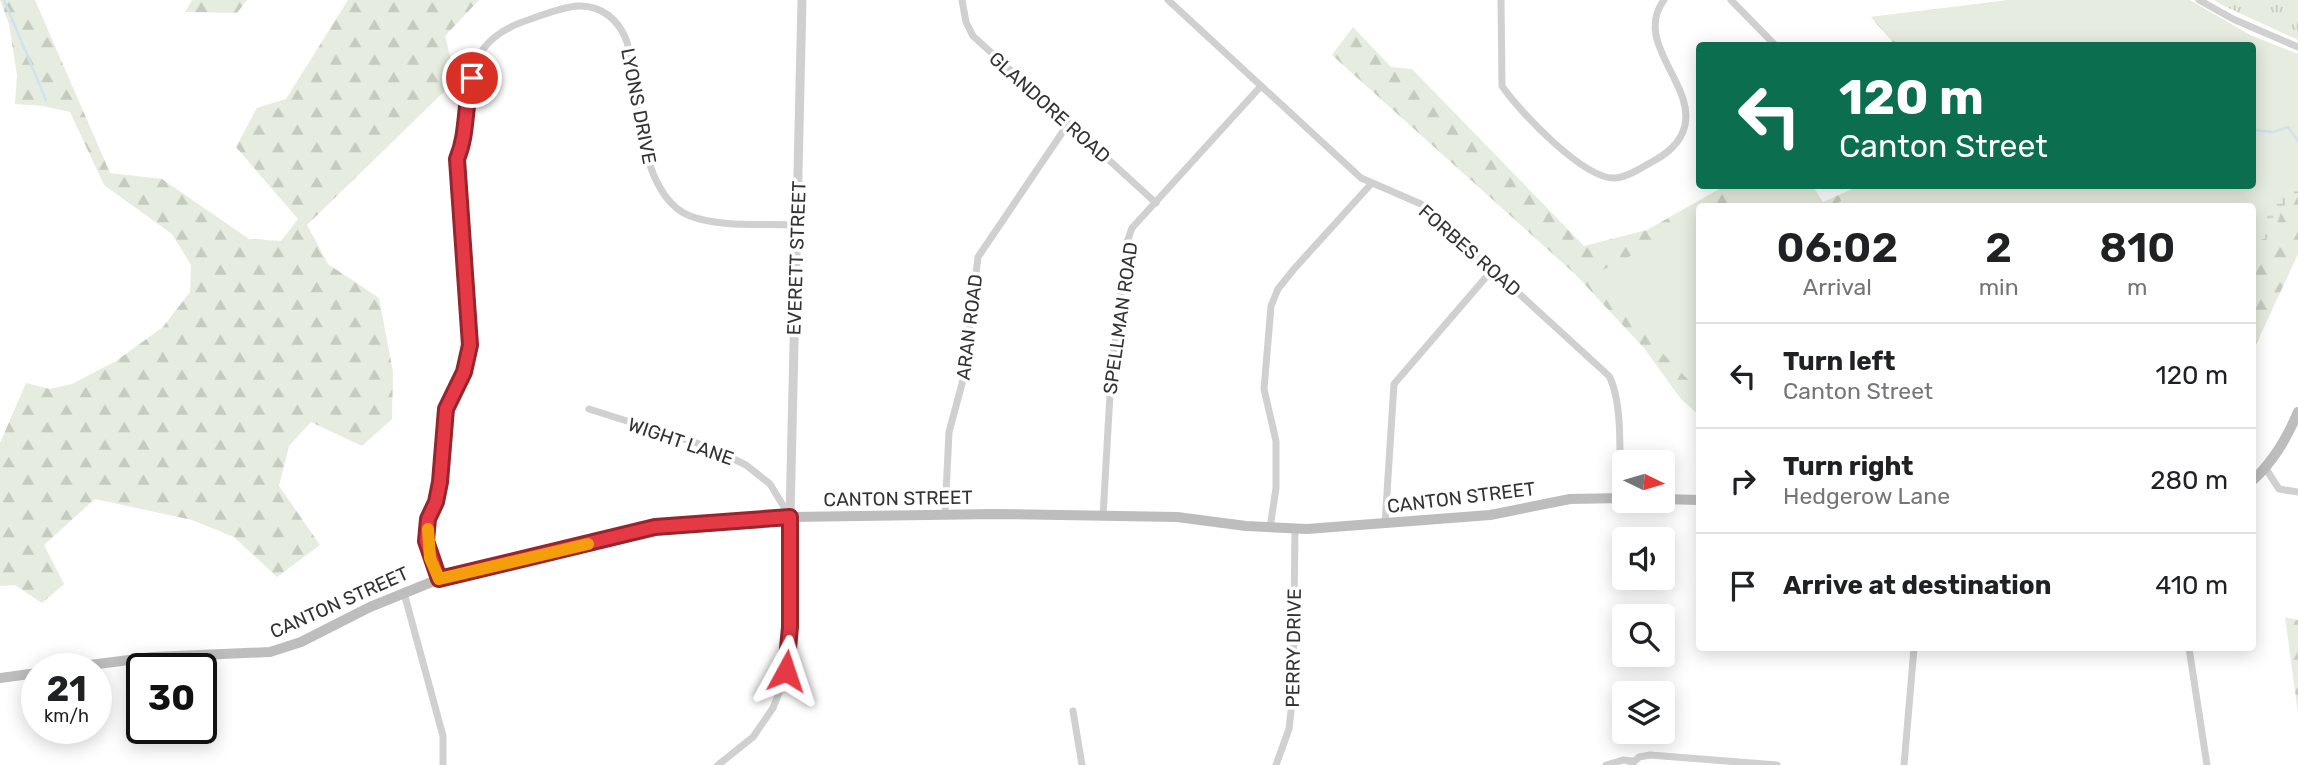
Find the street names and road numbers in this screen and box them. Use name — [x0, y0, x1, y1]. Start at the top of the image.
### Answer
street label: LYONS DRIVE — [616, 46, 661, 166]
street label: GLANDORE ROAD — [984, 47, 1115, 168]
street label: EVERETT STREET — [782, 180, 811, 336]
street label: FORBES ROAD — [1414, 200, 1525, 301]
street label: SPELLMAN ROAD — [1098, 240, 1143, 396]
street label: ARAN ROAD — [952, 273, 987, 381]
street label: WIGHT LANE — [625, 413, 737, 470]
street label: CANTON STREET — [1386, 477, 1536, 518]
street label: CANTON STREET — [823, 486, 973, 511]
street label: CANTON STREET — [266, 562, 412, 643]
street label: PERRY DRIVE — [1281, 588, 1306, 708]

